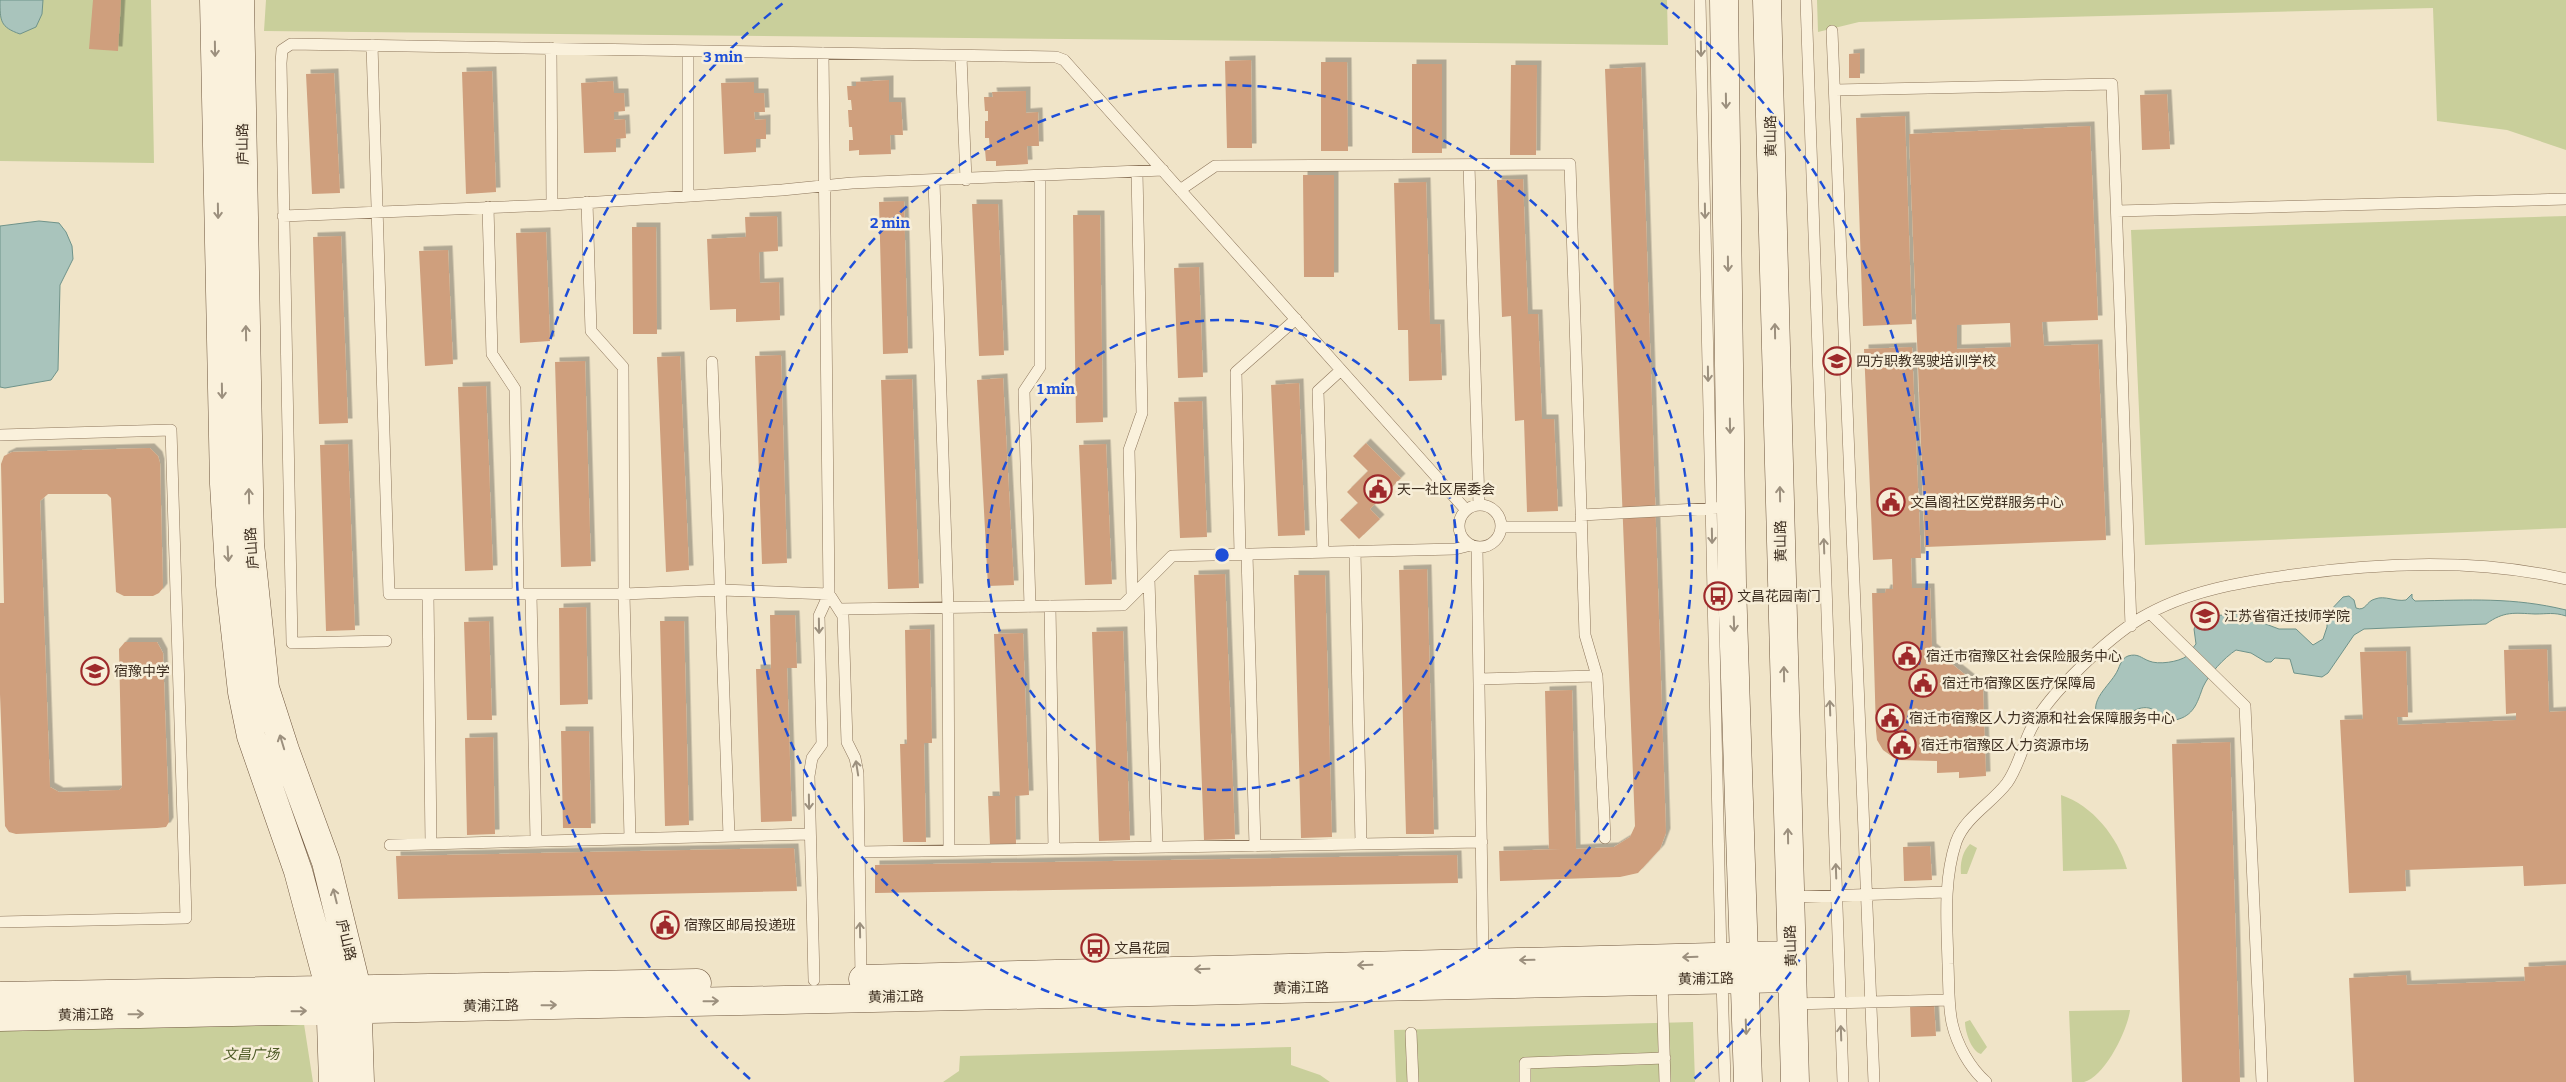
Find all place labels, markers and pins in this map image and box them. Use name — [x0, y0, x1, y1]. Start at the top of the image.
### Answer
school or university icon: 四方职教驾驶培训学校 — [1822, 346, 1852, 376]
place label: 四方职教驾驶培训学校 — [1856, 353, 1996, 370]
public building icon: 天一社区居委会 — [1363, 474, 1393, 504]
place label: 天一社区居委会 — [1397, 481, 1495, 498]
public building icon: 文昌阁社区党群服务中心 — [1876, 487, 1906, 517]
place label: 文昌阁社区党群服务中心 — [1910, 494, 2064, 511]
centre of rings — [1213, 546, 1231, 564]
bus stop icon: 文昌花园南门 — [1703, 581, 1733, 611]
place label: 文昌花园南门 — [1737, 588, 1821, 605]
school or university icon: 江苏省宿迁技师学院 — [2190, 601, 2220, 631]
place label: 江苏省宿迁技师学院 — [2224, 608, 2350, 625]
public building icon: 宿迁市宿豫区社会保险服务中心 — [1892, 641, 1922, 671]
place label: 宿迁市宿豫区社会保险服务中心 — [1926, 648, 2122, 665]
school or university icon: 宿豫中学 — [80, 656, 110, 686]
place label: 宿豫中学 — [114, 663, 170, 680]
public building icon: 宿迁市宿豫区医疗保障局 — [1908, 668, 1938, 698]
place label: 宿迁市宿豫区医疗保障局 — [1942, 675, 2096, 692]
public building icon: 宿迁市宿豫区人力资源和社会保障服务中心 — [1875, 703, 1905, 733]
place label: 宿迁市宿豫区人力资源和社会保障服务中心 — [1909, 710, 2175, 727]
public building icon: 宿迁市宿豫区人力资源市场 — [1887, 730, 1917, 760]
place label: 宿迁市宿豫区人力资源市场 — [1921, 737, 2089, 754]
public building icon: 宿豫区邮局投递班 — [650, 910, 680, 940]
place label: 宿豫区邮局投递班 — [684, 917, 796, 934]
bus stop icon: 文昌花园 — [1080, 933, 1110, 963]
place label: 文昌花园 — [1114, 940, 1170, 957]

